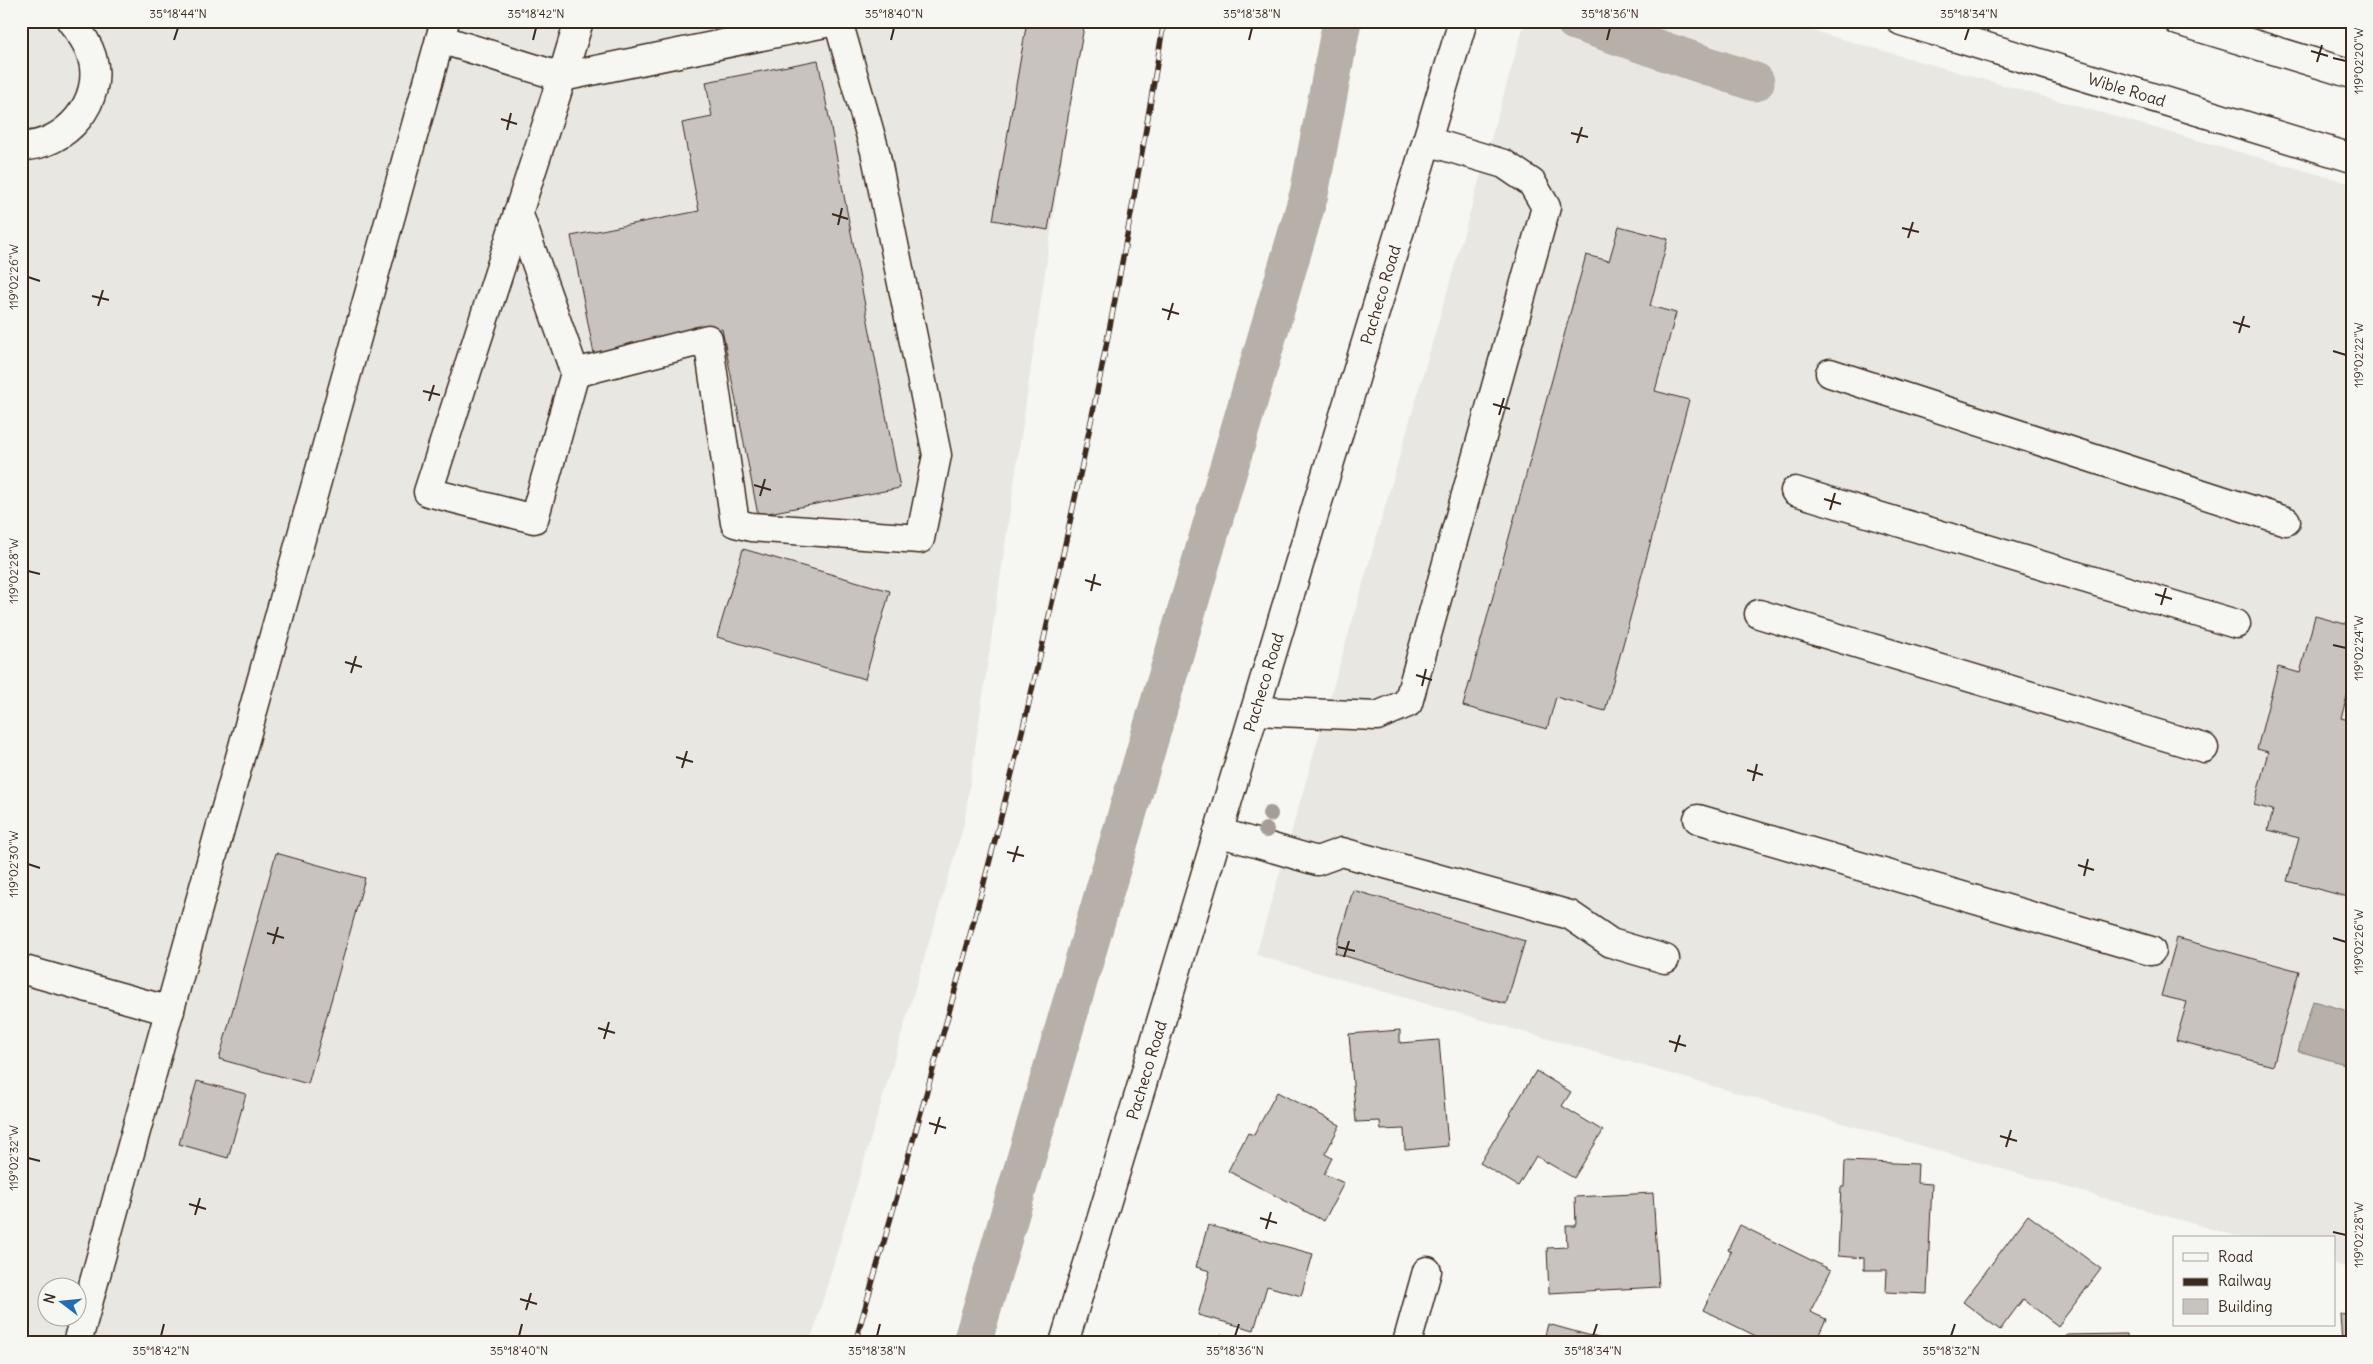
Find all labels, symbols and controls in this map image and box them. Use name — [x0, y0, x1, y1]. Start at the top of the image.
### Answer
text: 35°18'44"N — [149, 6, 207, 21]
text: 35°18'42"N — [507, 6, 565, 21]
text: 35°18'40"N — [865, 6, 923, 21]
text: 35°18'38"N — [1223, 6, 1281, 21]
text: 35°18'36"N — [1581, 6, 1639, 21]
text: 35°18'34"N — [1940, 6, 1998, 21]
text: 119°02'20"W — [2351, 28, 2366, 94]
street label: Wible Road — [2085, 68, 2168, 111]
street label: Pacheco Road — [1356, 243, 1405, 347]
text: 119°02'26"W — [6, 244, 21, 310]
text: 119°02'22"W — [2351, 322, 2366, 388]
text: 119°02'28"W — [6, 538, 21, 604]
text: 119°02'24"W — [2351, 615, 2366, 681]
street label: Pacheco Road — [1239, 630, 1288, 734]
text: 119°02'30"W — [6, 830, 21, 897]
text: 119°02'26"W — [2351, 909, 2366, 975]
street label: Pacheco Road — [1122, 1018, 1171, 1122]
text: 119°02'32"W — [6, 1125, 21, 1191]
text: 119°02'28"W — [2351, 1202, 2366, 1268]
legend — [2173, 1236, 2336, 1326]
text: Road — [2218, 1247, 2253, 1266]
text: Railway — [2218, 1271, 2272, 1290]
north arrow — [38, 1276, 88, 1326]
text: N — [40, 1291, 59, 1306]
text: Building — [2218, 1297, 2273, 1316]
text: 35°18'42"N — [132, 1343, 190, 1358]
text: 35°18'40"N — [490, 1343, 548, 1358]
text: 35°18'38"N — [848, 1343, 906, 1358]
text: 35°18'36"N — [1206, 1343, 1264, 1358]
text: 35°18'34"N — [1564, 1343, 1622, 1358]
text: 35°18'32"N — [1922, 1343, 1980, 1358]

